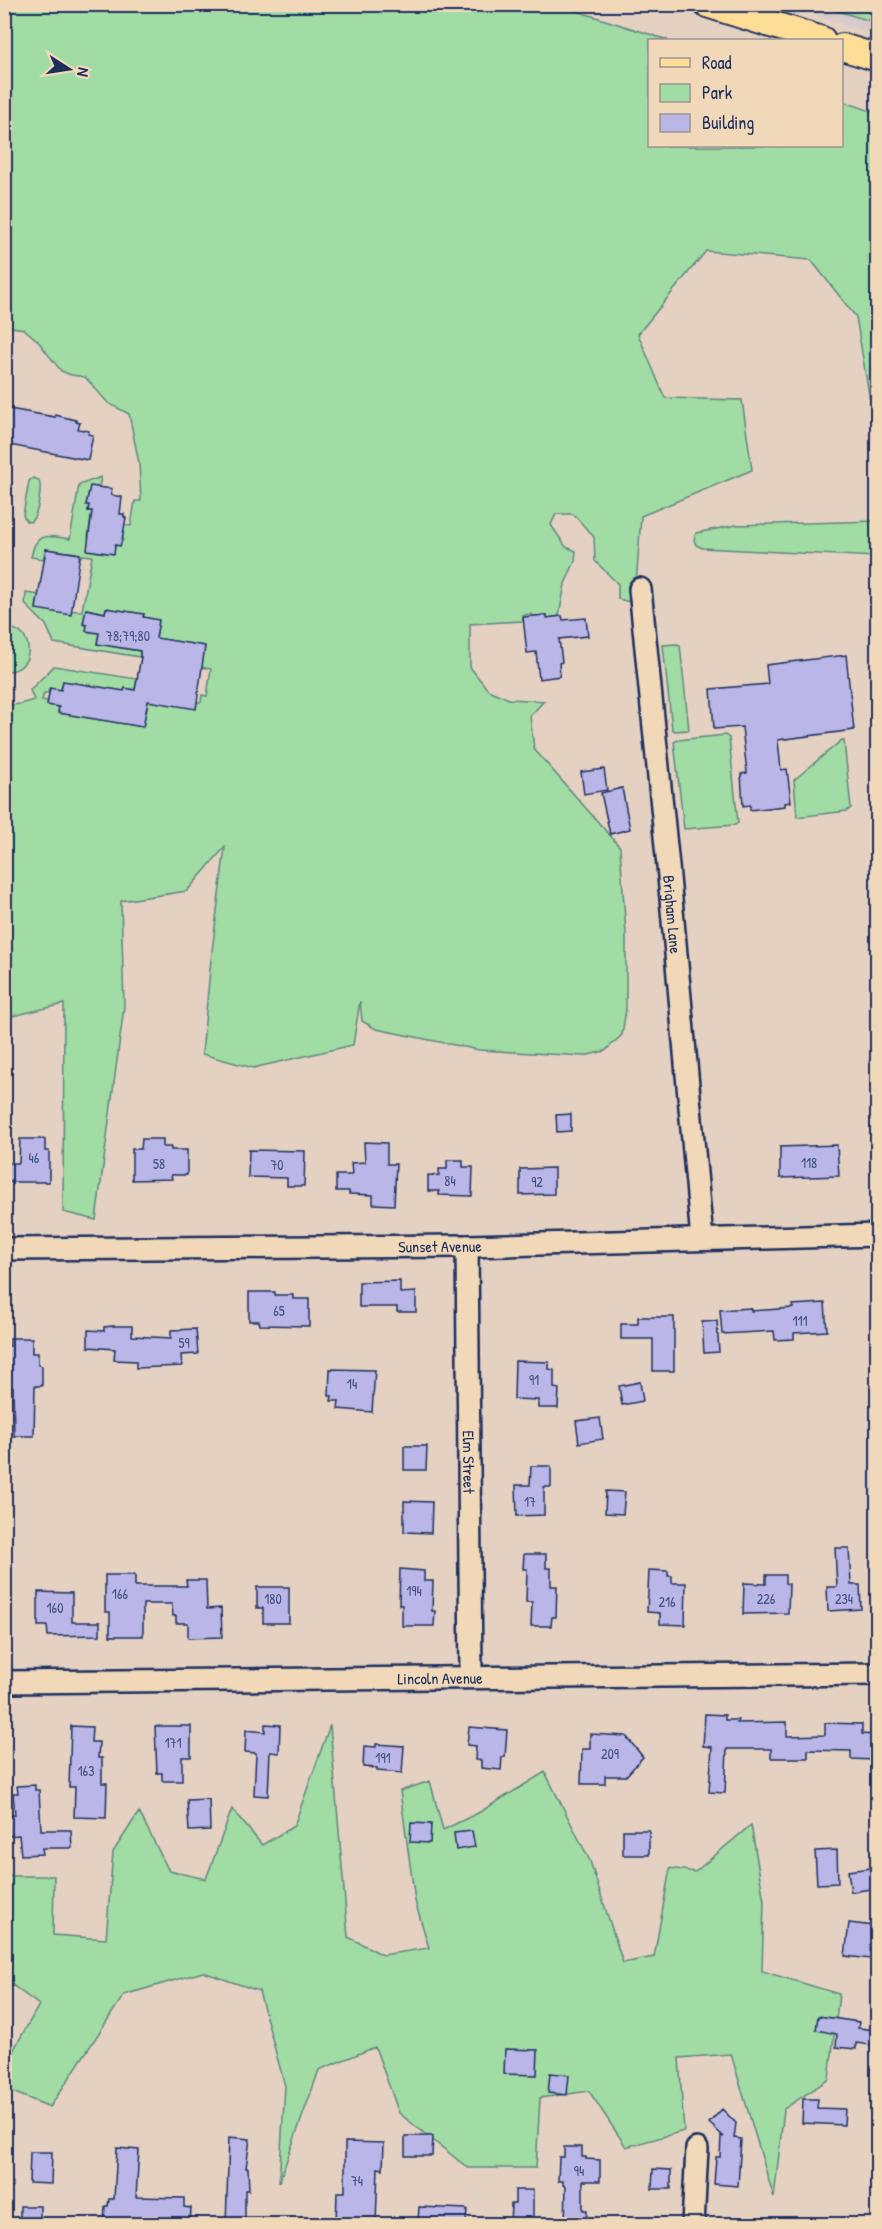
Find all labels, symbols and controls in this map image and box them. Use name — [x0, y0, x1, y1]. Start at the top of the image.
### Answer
north arrow — [39, 39, 99, 99]
legend — [648, 39, 843, 147]
text: Road — [702, 50, 732, 75]
text: N — [72, 66, 95, 79]
text: Park — [702, 80, 733, 105]
text: Building — [702, 110, 754, 135]
house number: 78;79;80 — [106, 626, 150, 645]
street label: Brigham Lane — [658, 874, 687, 955]
house number: 46 — [29, 1148, 40, 1167]
house number: 118 — [801, 1153, 817, 1172]
house number: 58 — [153, 1154, 165, 1173]
house number: 70 — [270, 1155, 284, 1174]
house number: 84 — [444, 1171, 456, 1190]
house number: 92 — [531, 1172, 543, 1191]
street label: Sunset Avenue — [398, 1235, 483, 1257]
house number: 65 — [273, 1301, 285, 1320]
house number: 111 — [792, 1311, 808, 1330]
house number: 59 — [178, 1333, 190, 1352]
house number: 91 — [529, 1370, 539, 1389]
house number: 14 — [347, 1374, 357, 1393]
street label: Elm Street — [458, 1430, 480, 1494]
house number: 17 — [524, 1492, 536, 1511]
house number: 194 — [406, 1581, 422, 1600]
house number: 166 — [112, 1584, 129, 1603]
house number: 180 — [264, 1589, 282, 1608]
house number: 226 — [757, 1589, 776, 1608]
house number: 234 — [835, 1589, 853, 1608]
house number: 216 — [658, 1592, 676, 1611]
house number: 160 — [47, 1598, 63, 1617]
street label: Lincoln Avenue — [397, 1667, 483, 1689]
house number: 171 — [164, 1733, 182, 1752]
house number: 209 — [601, 1744, 619, 1763]
house number: 191 — [375, 1748, 391, 1767]
house number: 163 — [78, 1761, 94, 1780]
house number: 94 — [574, 2161, 584, 2180]
house number: 74 — [351, 2171, 363, 2190]

